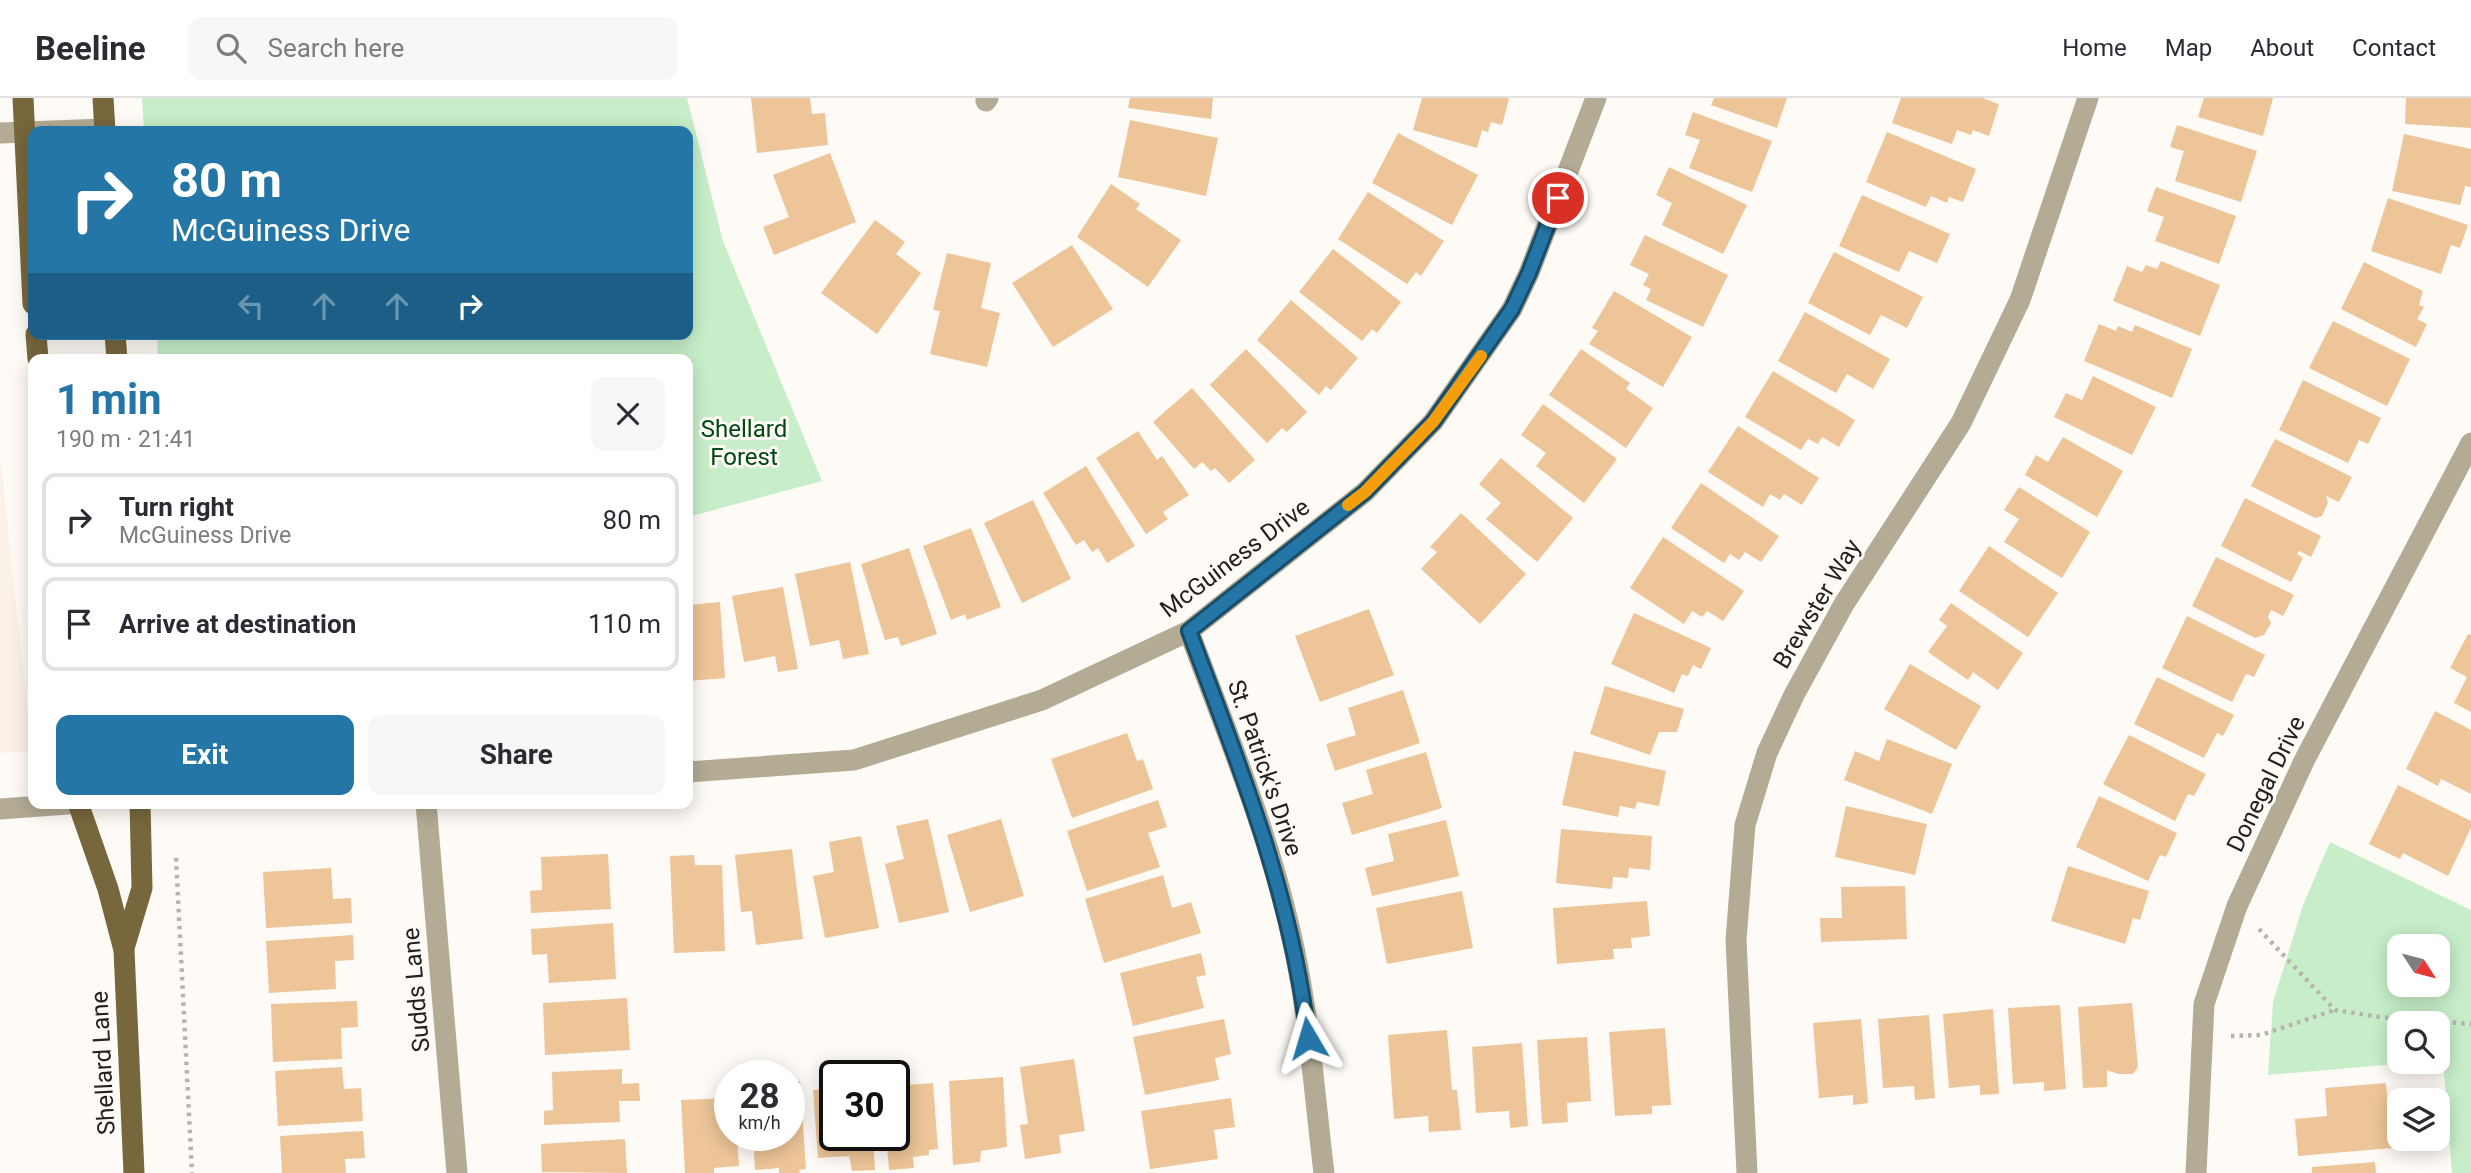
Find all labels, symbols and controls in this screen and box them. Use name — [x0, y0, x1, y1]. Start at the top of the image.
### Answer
search box — [188, 17, 678, 80]
text: Beeline — [35, 29, 146, 68]
icon: search — [212, 29, 250, 67]
text: Search here — [268, 33, 404, 63]
text: Home — [2062, 34, 2127, 62]
text: Map — [2165, 34, 2212, 62]
text: About — [2250, 34, 2314, 62]
text: Contact — [2352, 34, 2436, 62]
text: 80 m — [171, 152, 282, 209]
icon: right — [56, 154, 147, 245]
pin — [1528, 168, 1588, 228]
icon: arrive — [1539, 179, 1577, 217]
text: McGuiness Drive — [171, 211, 410, 249]
icon: left — [232, 287, 270, 325]
icon: ahead — [305, 287, 343, 325]
icon: ahead — [378, 287, 416, 325]
icon: right — [451, 287, 489, 325]
text: 1 min — [56, 375, 162, 424]
button: close — [591, 377, 665, 451]
park label: Shellard Forest — [701, 415, 787, 471]
text: 190 m · 21:41 — [56, 426, 195, 453]
text: Turn right — [119, 492, 234, 522]
street label: McGuiness Drive — [1155, 493, 1315, 623]
icon: right — [60, 501, 98, 539]
text: 80 m — [603, 505, 661, 535]
text: McGuiness Drive — [119, 522, 291, 549]
street label: Brewster Way — [1767, 534, 1867, 674]
icon: arrive — [60, 605, 98, 643]
text: Arrive at destination — [119, 609, 356, 639]
text: 110 m — [588, 609, 661, 639]
street label: St. Patrick's Drive — [1222, 676, 1308, 860]
street label: Donegal Drive — [2221, 712, 2311, 856]
button: Exit — [56, 715, 354, 795]
button: Share — [368, 715, 665, 795]
street label: Sudds Lane — [397, 927, 435, 1053]
north arrow — [2387, 934, 2450, 998]
map controls — [2387, 934, 2450, 1151]
street label: Shellard Lane — [85, 990, 121, 1136]
position arrow — [1271, 1001, 1345, 1075]
button: search — [2387, 1011, 2450, 1074]
speed limit sign: 30 — [819, 1060, 910, 1151]
text: 28 — [739, 1076, 780, 1117]
button: layers — [2387, 1088, 2450, 1151]
text: km/h — [738, 1112, 781, 1133]

